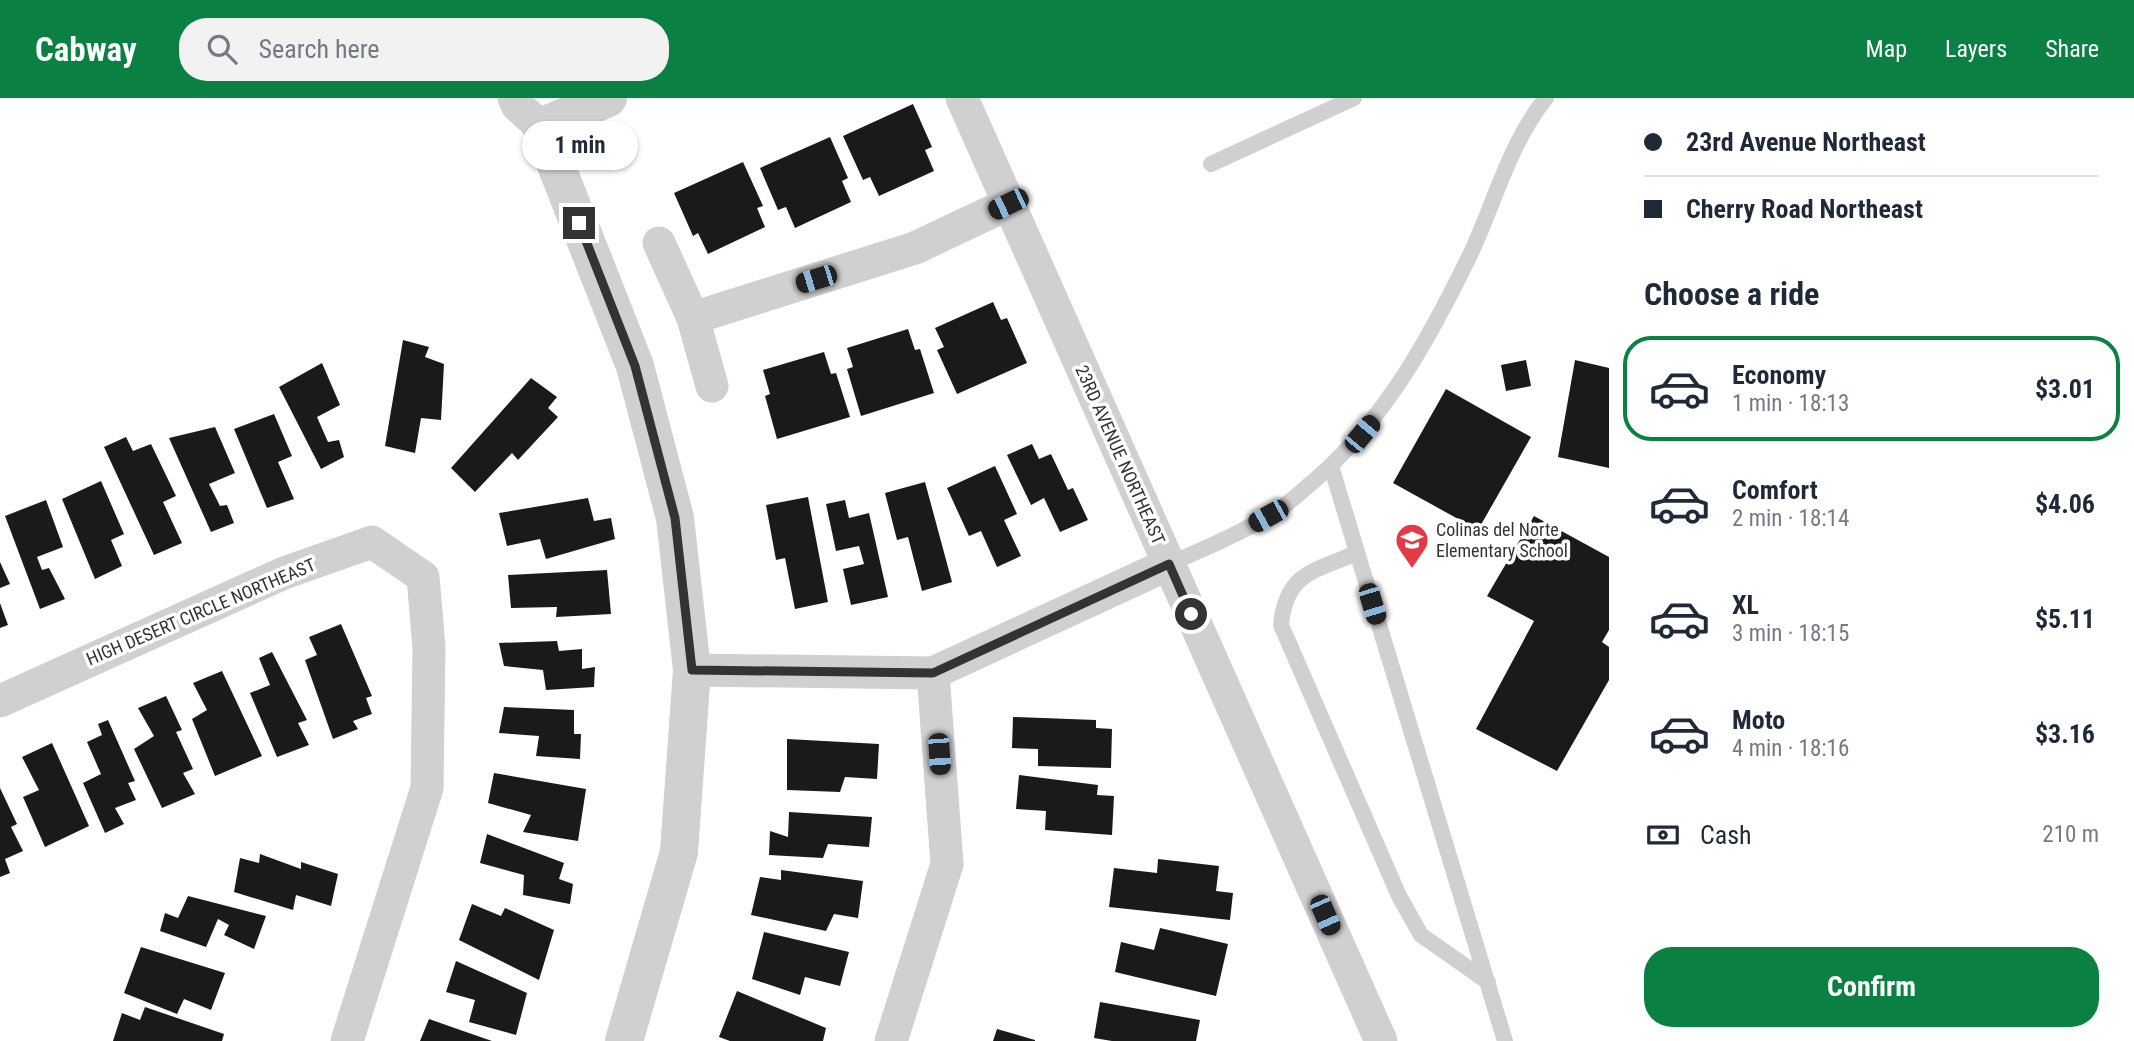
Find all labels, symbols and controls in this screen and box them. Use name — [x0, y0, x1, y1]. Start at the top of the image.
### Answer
search box — [179, 18, 669, 81]
text: Cabway — [35, 30, 137, 69]
icon: search — [203, 30, 241, 68]
text: Search here — [259, 34, 380, 64]
text: Map — [1866, 35, 1907, 63]
text: Layers — [1945, 35, 2007, 63]
text: Share — [2045, 35, 2099, 63]
callout: 1 min — [521, 122, 637, 170]
text: 23rd Avenue Northeast — [1686, 127, 1926, 157]
text: 1 min — [554, 132, 606, 159]
car — [985, 185, 1032, 223]
text: Cherry Road Northeast — [1686, 194, 1923, 224]
route end — [563, 207, 595, 239]
car — [793, 263, 840, 295]
text: Choose a ride — [1644, 275, 1819, 313]
icon: car — [1648, 357, 1711, 420]
text: Economy — [1732, 360, 1826, 390]
street label: 23RD AVENUE NORTHEAST — [1071, 362, 1170, 548]
text: $3.01 — [2035, 374, 2095, 404]
text: 1 min · 18:13 — [1732, 390, 1849, 417]
car — [1341, 411, 1384, 457]
icon: car — [1648, 472, 1711, 535]
text: Comfort — [1732, 475, 1818, 505]
text: $4.06 — [2035, 489, 2095, 519]
car — [1245, 497, 1292, 535]
text: 2 min · 18:14 — [1732, 505, 1849, 532]
place label: Colinas del Norte Elementary School — [1436, 519, 1568, 561]
school or university icon: Colinas del Norte Elementary School — [1393, 521, 1431, 570]
street label: HIGH DESERT CIRCLE NORTHEAST — [83, 554, 318, 669]
car — [1356, 581, 1389, 627]
icon: car — [1648, 587, 1711, 650]
text: XL — [1732, 590, 1759, 620]
route start — [1175, 598, 1207, 630]
text: $5.11 — [2035, 604, 2095, 634]
text: 3 min · 18:15 — [1732, 620, 1849, 647]
icon: car — [1648, 702, 1711, 765]
text: Moto — [1732, 705, 1785, 735]
text: $3.16 — [2035, 719, 2095, 749]
car — [928, 732, 951, 776]
text: 4 min · 18:16 — [1732, 735, 1849, 762]
icon: cash — [1644, 816, 1682, 854]
text: Cash — [1700, 820, 1752, 850]
text: 210 m — [2042, 821, 2099, 848]
car — [1307, 892, 1344, 938]
button: Confirm — [1644, 947, 2099, 1027]

